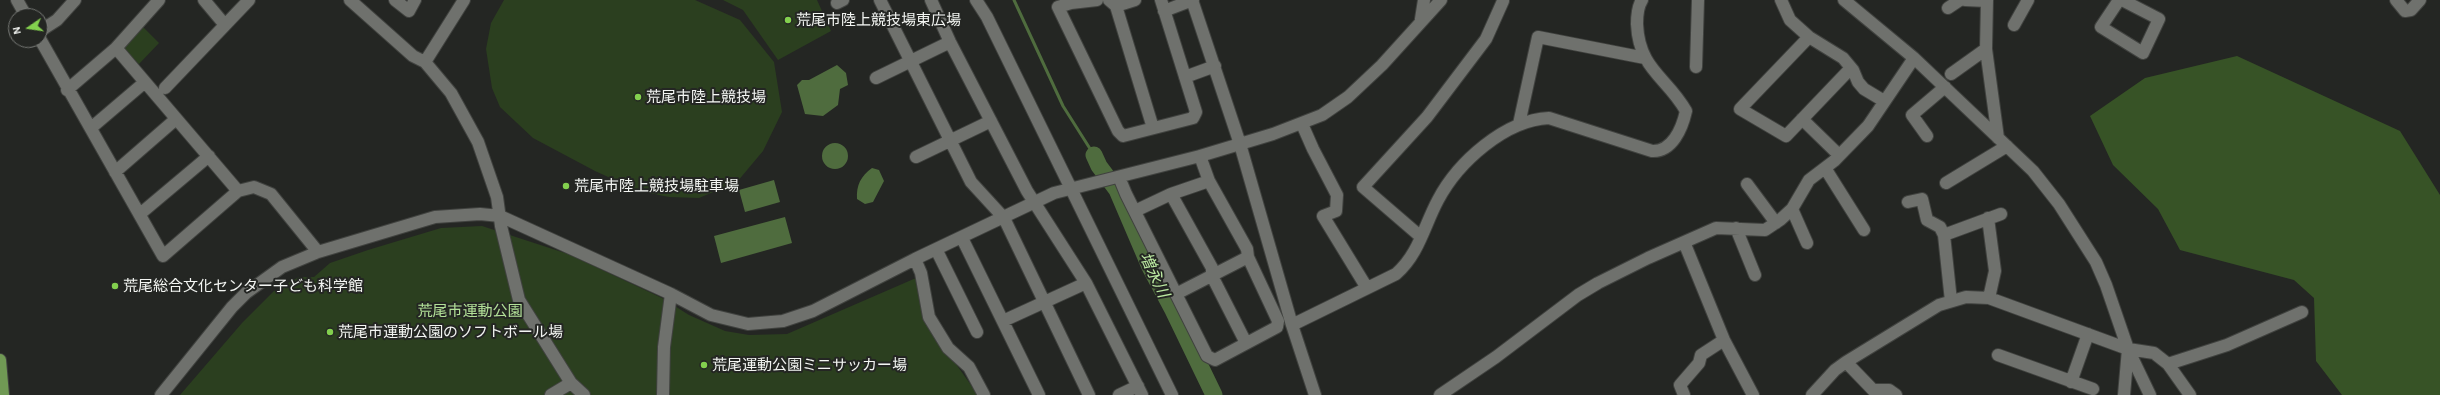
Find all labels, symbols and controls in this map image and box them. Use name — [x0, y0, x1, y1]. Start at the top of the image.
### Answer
north arrow — [8, 8, 48, 48]
place label: 荒尾市陸上競技場東広場 — [796, 11, 961, 29]
marker: 荒尾市陸上競技場東広場 — [783, 15, 793, 25]
text: N — [11, 26, 23, 36]
place label: 荒尾市陸上競技場 — [646, 88, 766, 106]
marker: 荒尾市陸上競技場 — [633, 92, 643, 102]
place label: 荒尾市陸上競技場駐車場 — [574, 177, 739, 195]
marker: 荒尾市陸上競技場駐車場 — [561, 181, 571, 191]
water label: 増永川 — [1135, 249, 1173, 301]
place label: 荒尾総合文化センター子ども科学館 — [123, 277, 363, 295]
marker: 荒尾総合文化センター子ども科学館 — [110, 281, 120, 291]
park label: 荒尾市運動公園 — [418, 302, 522, 320]
place label: 荒尾市運動公園のソフトボール場 — [338, 323, 563, 341]
marker: 荒尾市運動公園のソフトボール場 — [325, 327, 335, 337]
place label: 荒尾運動公園ミニサッカー場 — [712, 356, 907, 374]
marker: 荒尾運動公園ミニサッカー場 — [699, 360, 709, 370]

